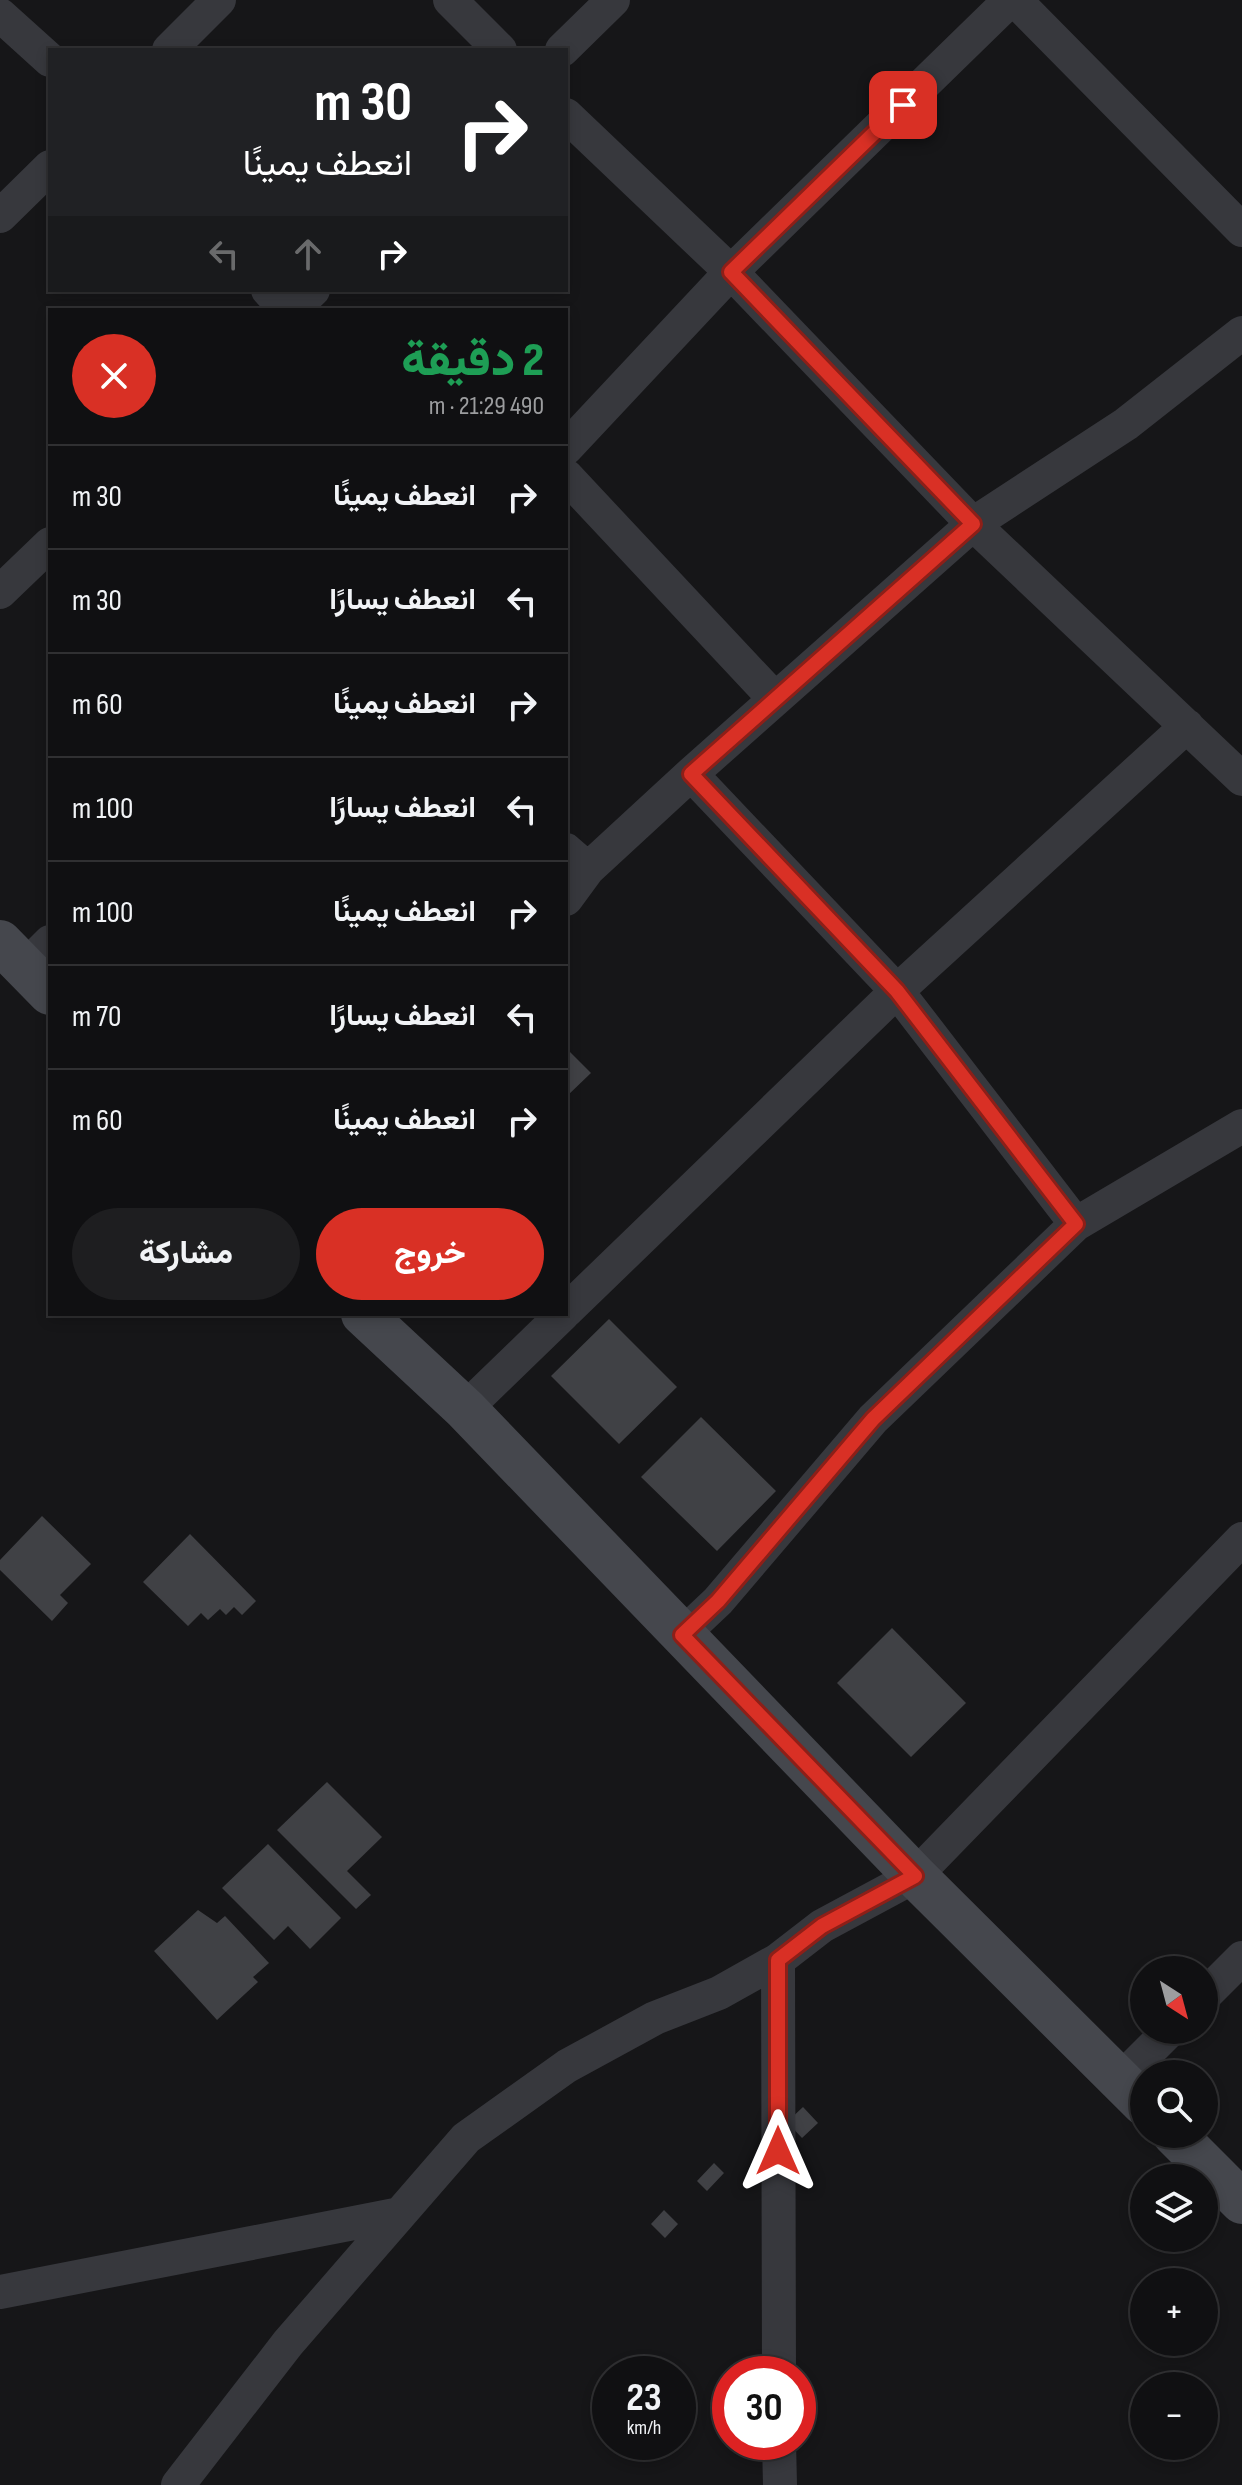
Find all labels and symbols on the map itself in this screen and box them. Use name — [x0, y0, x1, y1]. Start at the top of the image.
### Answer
pin — [869, 71, 937, 139]
north arrow — [1130, 1956, 1218, 2044]
position arrow — [736, 2109, 820, 2193]
speed limit sign: 30 — [712, 2356, 816, 2460]

